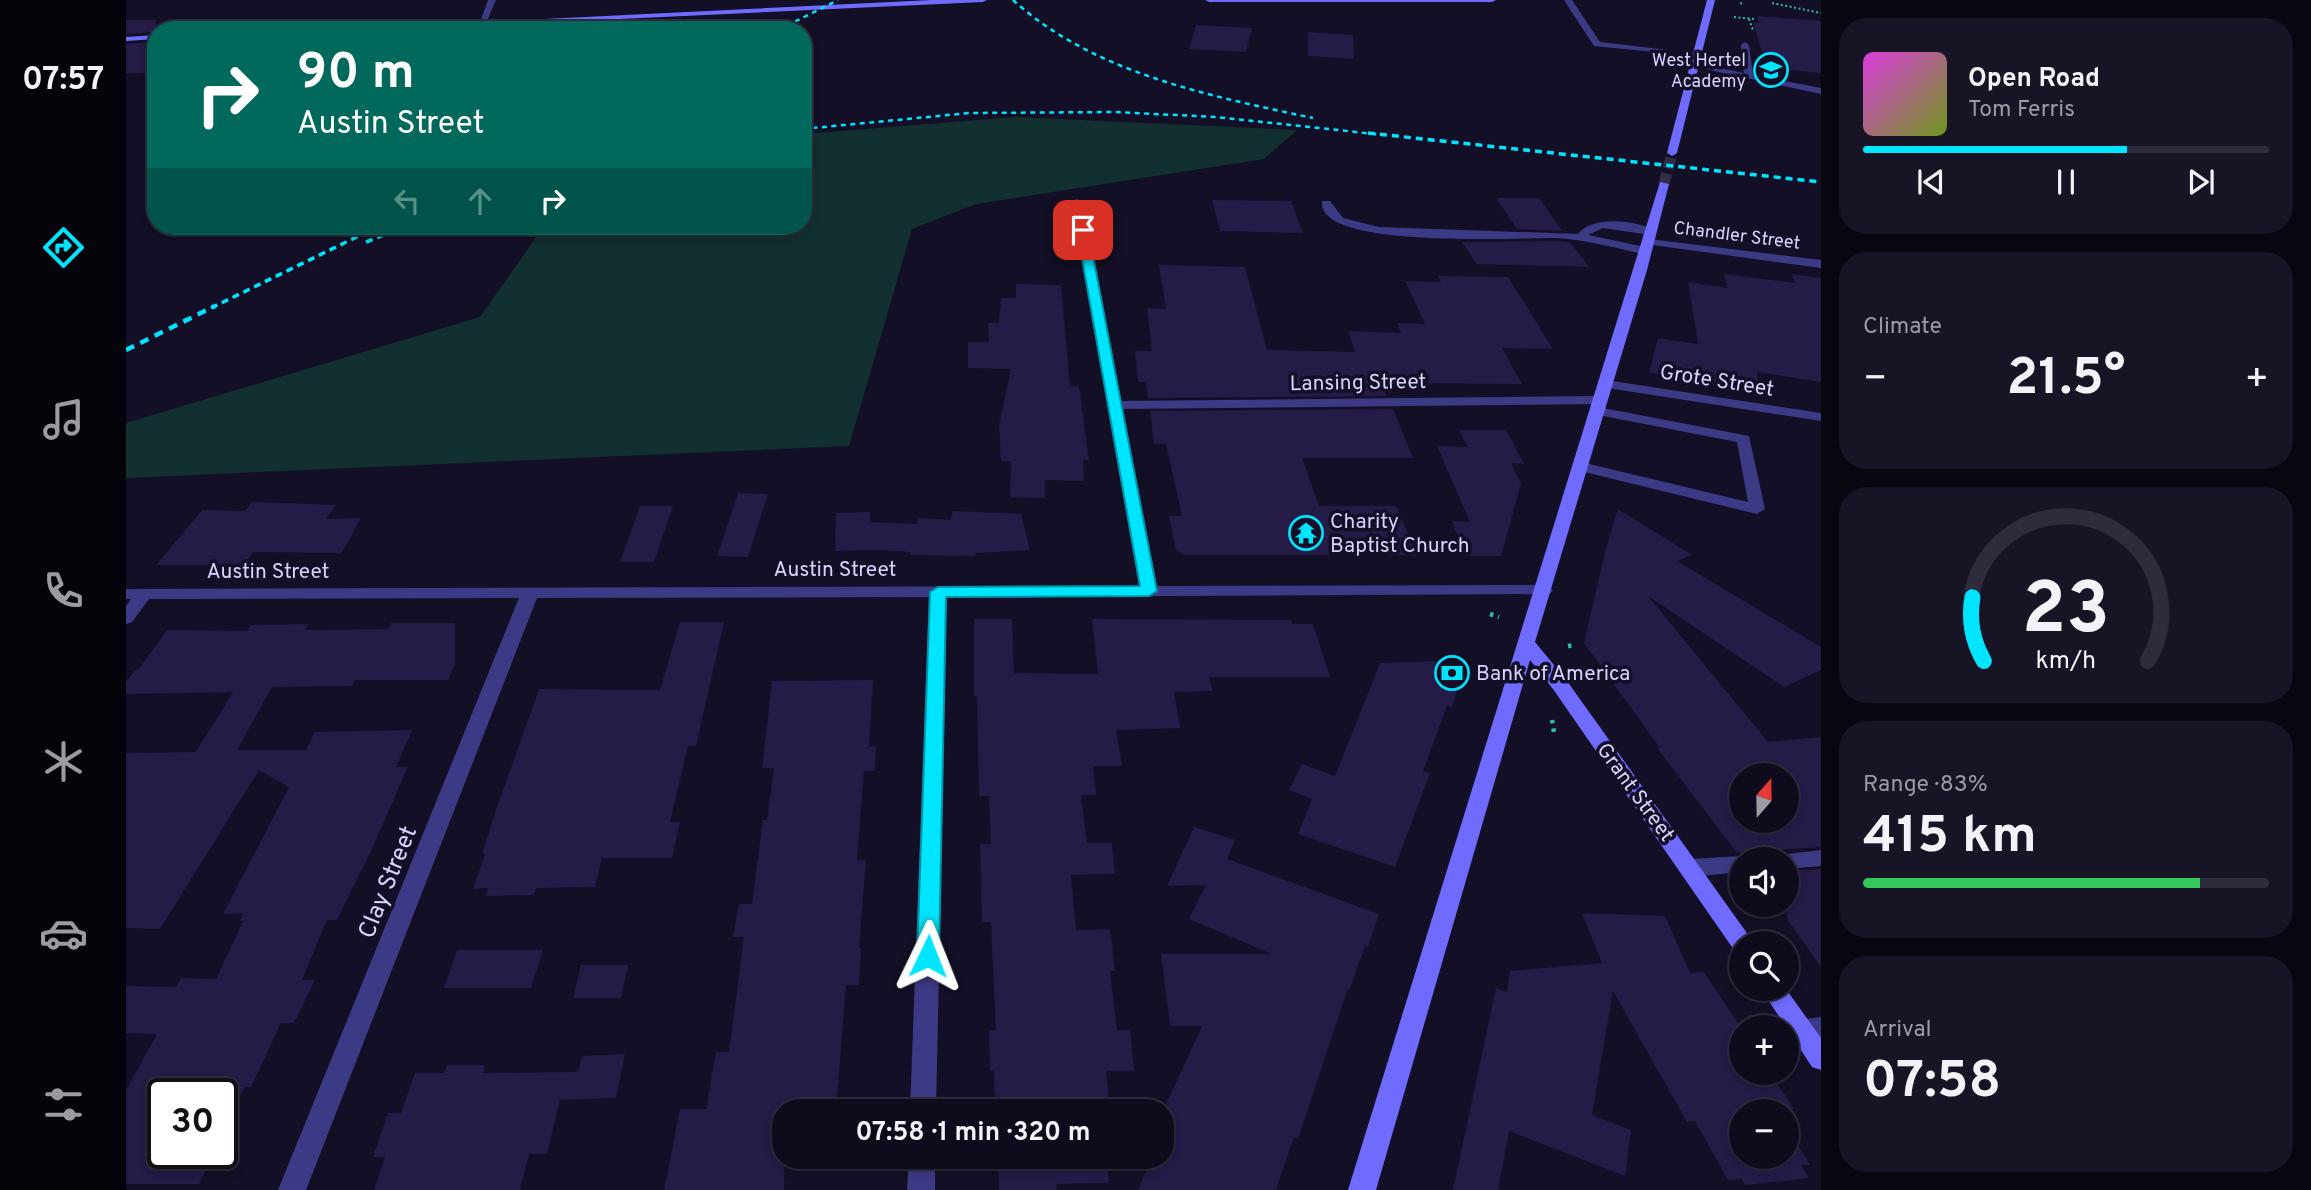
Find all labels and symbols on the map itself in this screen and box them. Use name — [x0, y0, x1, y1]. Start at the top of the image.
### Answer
place label: West Hertel Academy — [1652, 50, 1746, 94]
school or university icon: West Hertel Academy — [1752, 51, 1790, 89]
pin — [1053, 200, 1113, 260]
street label: Chandler Street — [1672, 217, 1801, 256]
street label: Grote Street — [1658, 359, 1776, 404]
street label: Lansing Street — [1289, 369, 1427, 398]
place label: Charity Baptist Church — [1330, 509, 1470, 560]
temple icon: Charity Baptist Church — [1287, 514, 1325, 552]
street label: Austin Street — [773, 557, 897, 584]
street label: Austin Street — [206, 559, 330, 586]
bank icon: Bank of America — [1433, 654, 1471, 692]
place label: Bank of America — [1476, 661, 1630, 688]
street label: Grant Street — [1590, 738, 1680, 848]
north arrow — [1729, 763, 1799, 833]
street label: Clay Street — [353, 822, 425, 943]
position arrow — [891, 919, 965, 993]
speed limit sign: 30 — [147, 1078, 238, 1169]

